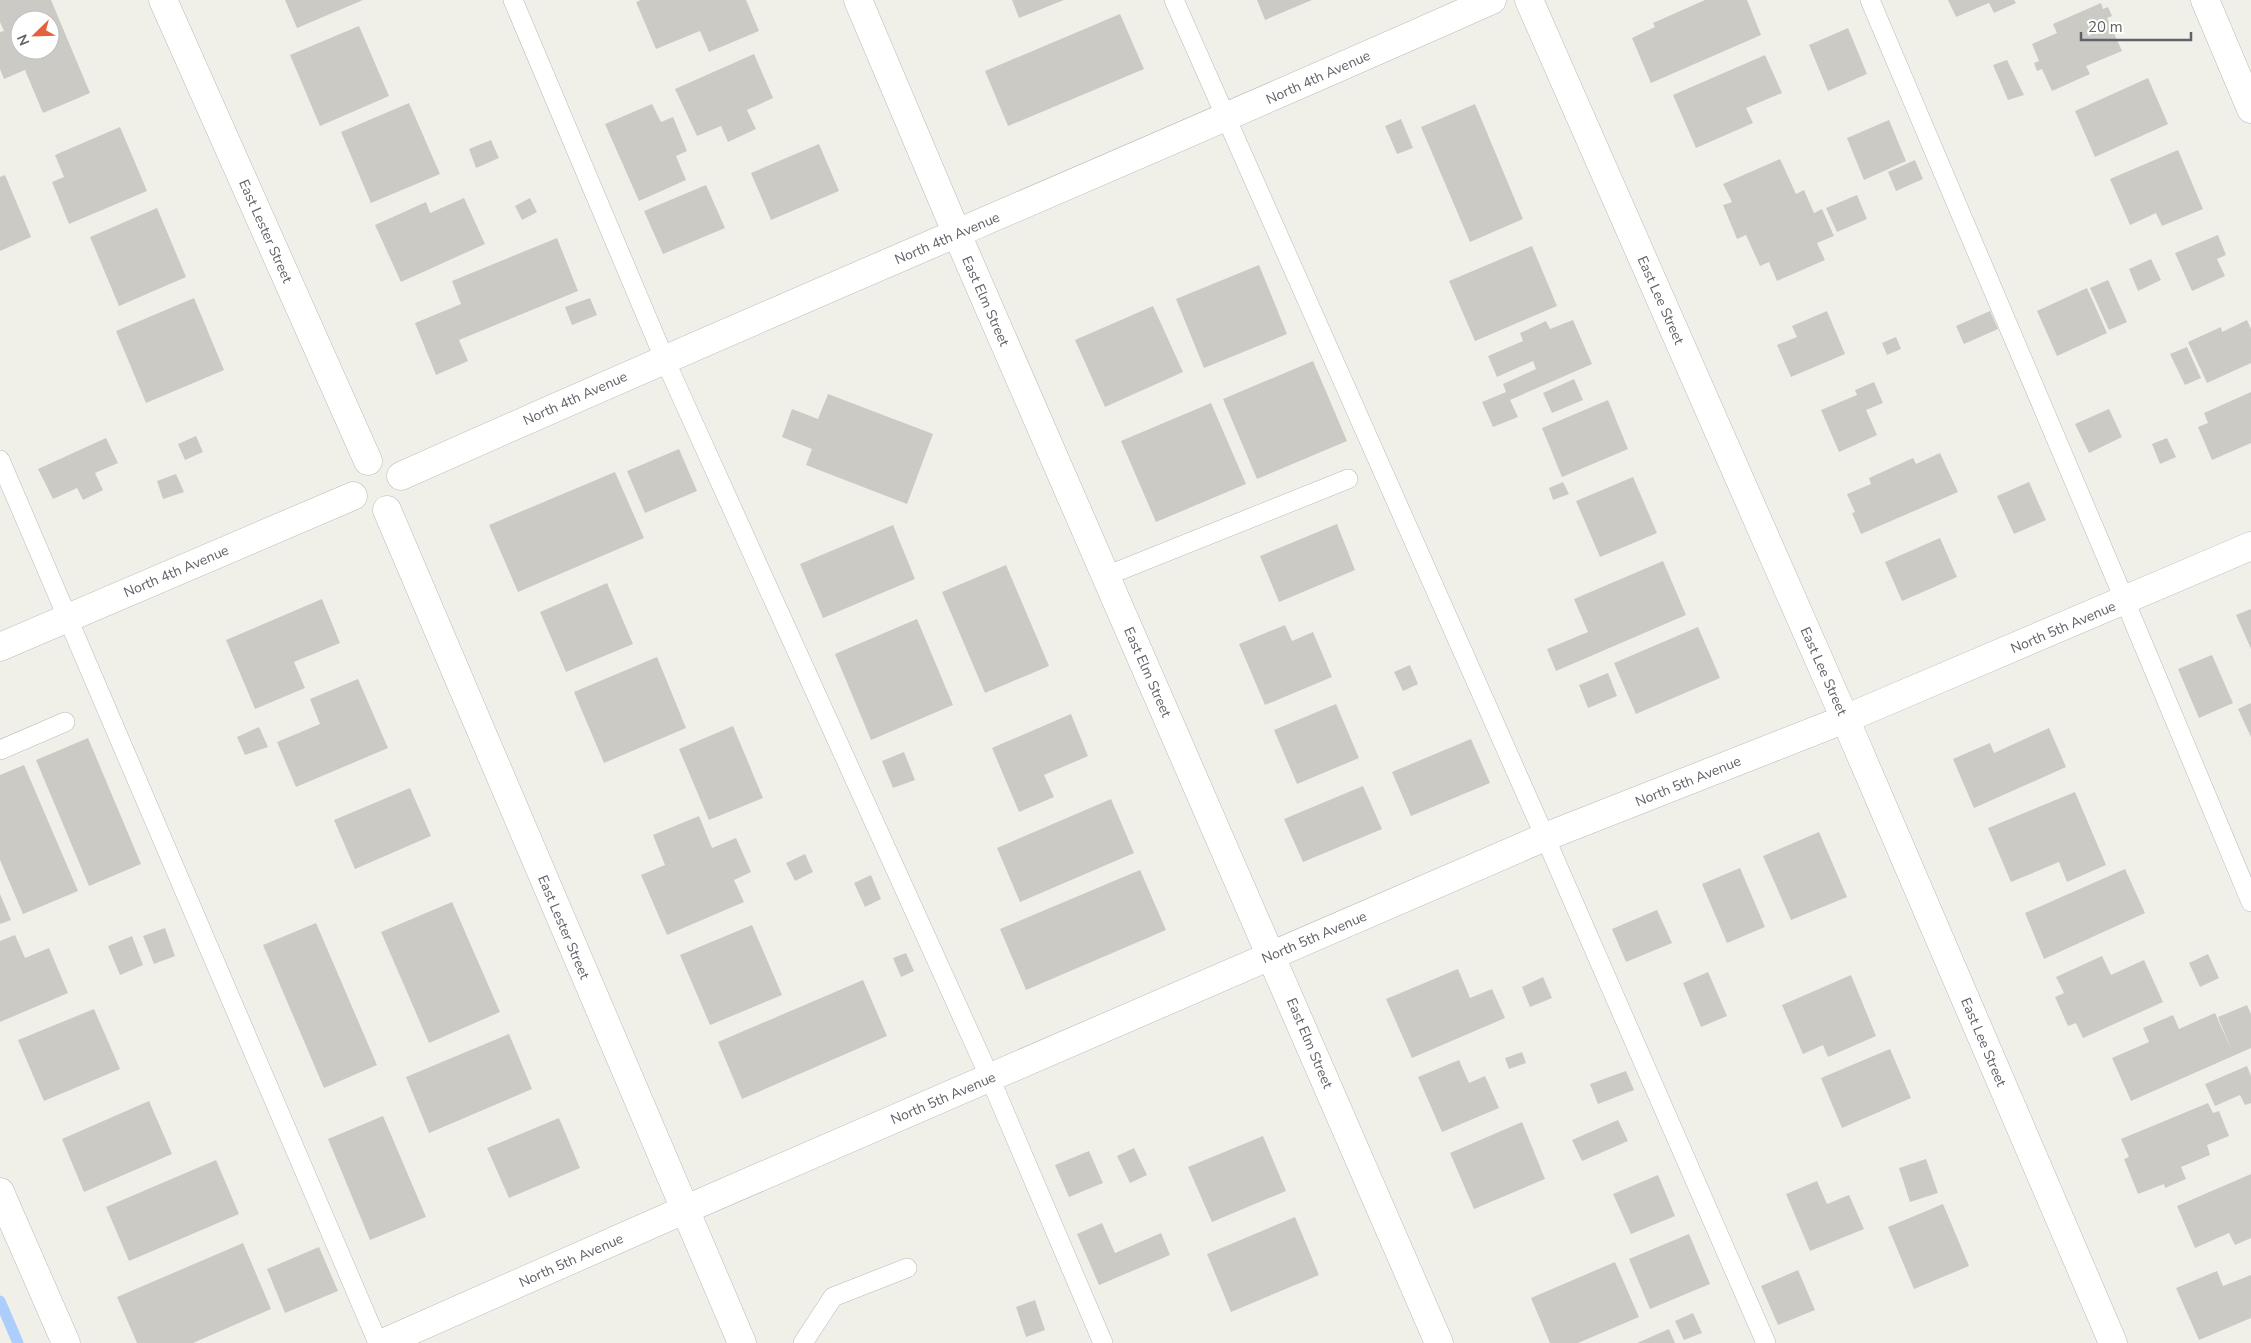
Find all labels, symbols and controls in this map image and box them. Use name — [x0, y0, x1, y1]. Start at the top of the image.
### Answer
north arrow — [10, 10, 60, 60]
scale bar — [2081, 10, 2191, 42]
text: 20 m — [2088, 17, 2123, 37]
text: N — [13, 31, 34, 48]
street label: North 4th Avenue — [1263, 46, 1373, 109]
street label: East Lester Street — [234, 176, 297, 286]
street label: North 4th Avenue — [892, 208, 1003, 269]
street label: East Elm Street — [957, 253, 1014, 349]
street label: East Lee Street — [1633, 253, 1689, 347]
street label: North 4th Avenue — [520, 367, 630, 430]
street label: North 4th Avenue — [121, 541, 232, 602]
street label: North 5th Avenue — [2008, 597, 2119, 658]
street label: East Elm Street — [1119, 624, 1176, 720]
street label: East Lee Street — [1796, 624, 1852, 718]
street label: North 5th Avenue — [1632, 752, 1744, 811]
street label: East Lester Street — [533, 872, 594, 982]
street label: North 5th Avenue — [1259, 907, 1370, 968]
street label: East Elm Street — [1282, 995, 1337, 1092]
street label: East Lee Street — [1956, 995, 2011, 1090]
street label: North 5th Avenue — [888, 1068, 999, 1129]
street label: North 5th Avenue — [516, 1229, 626, 1292]

